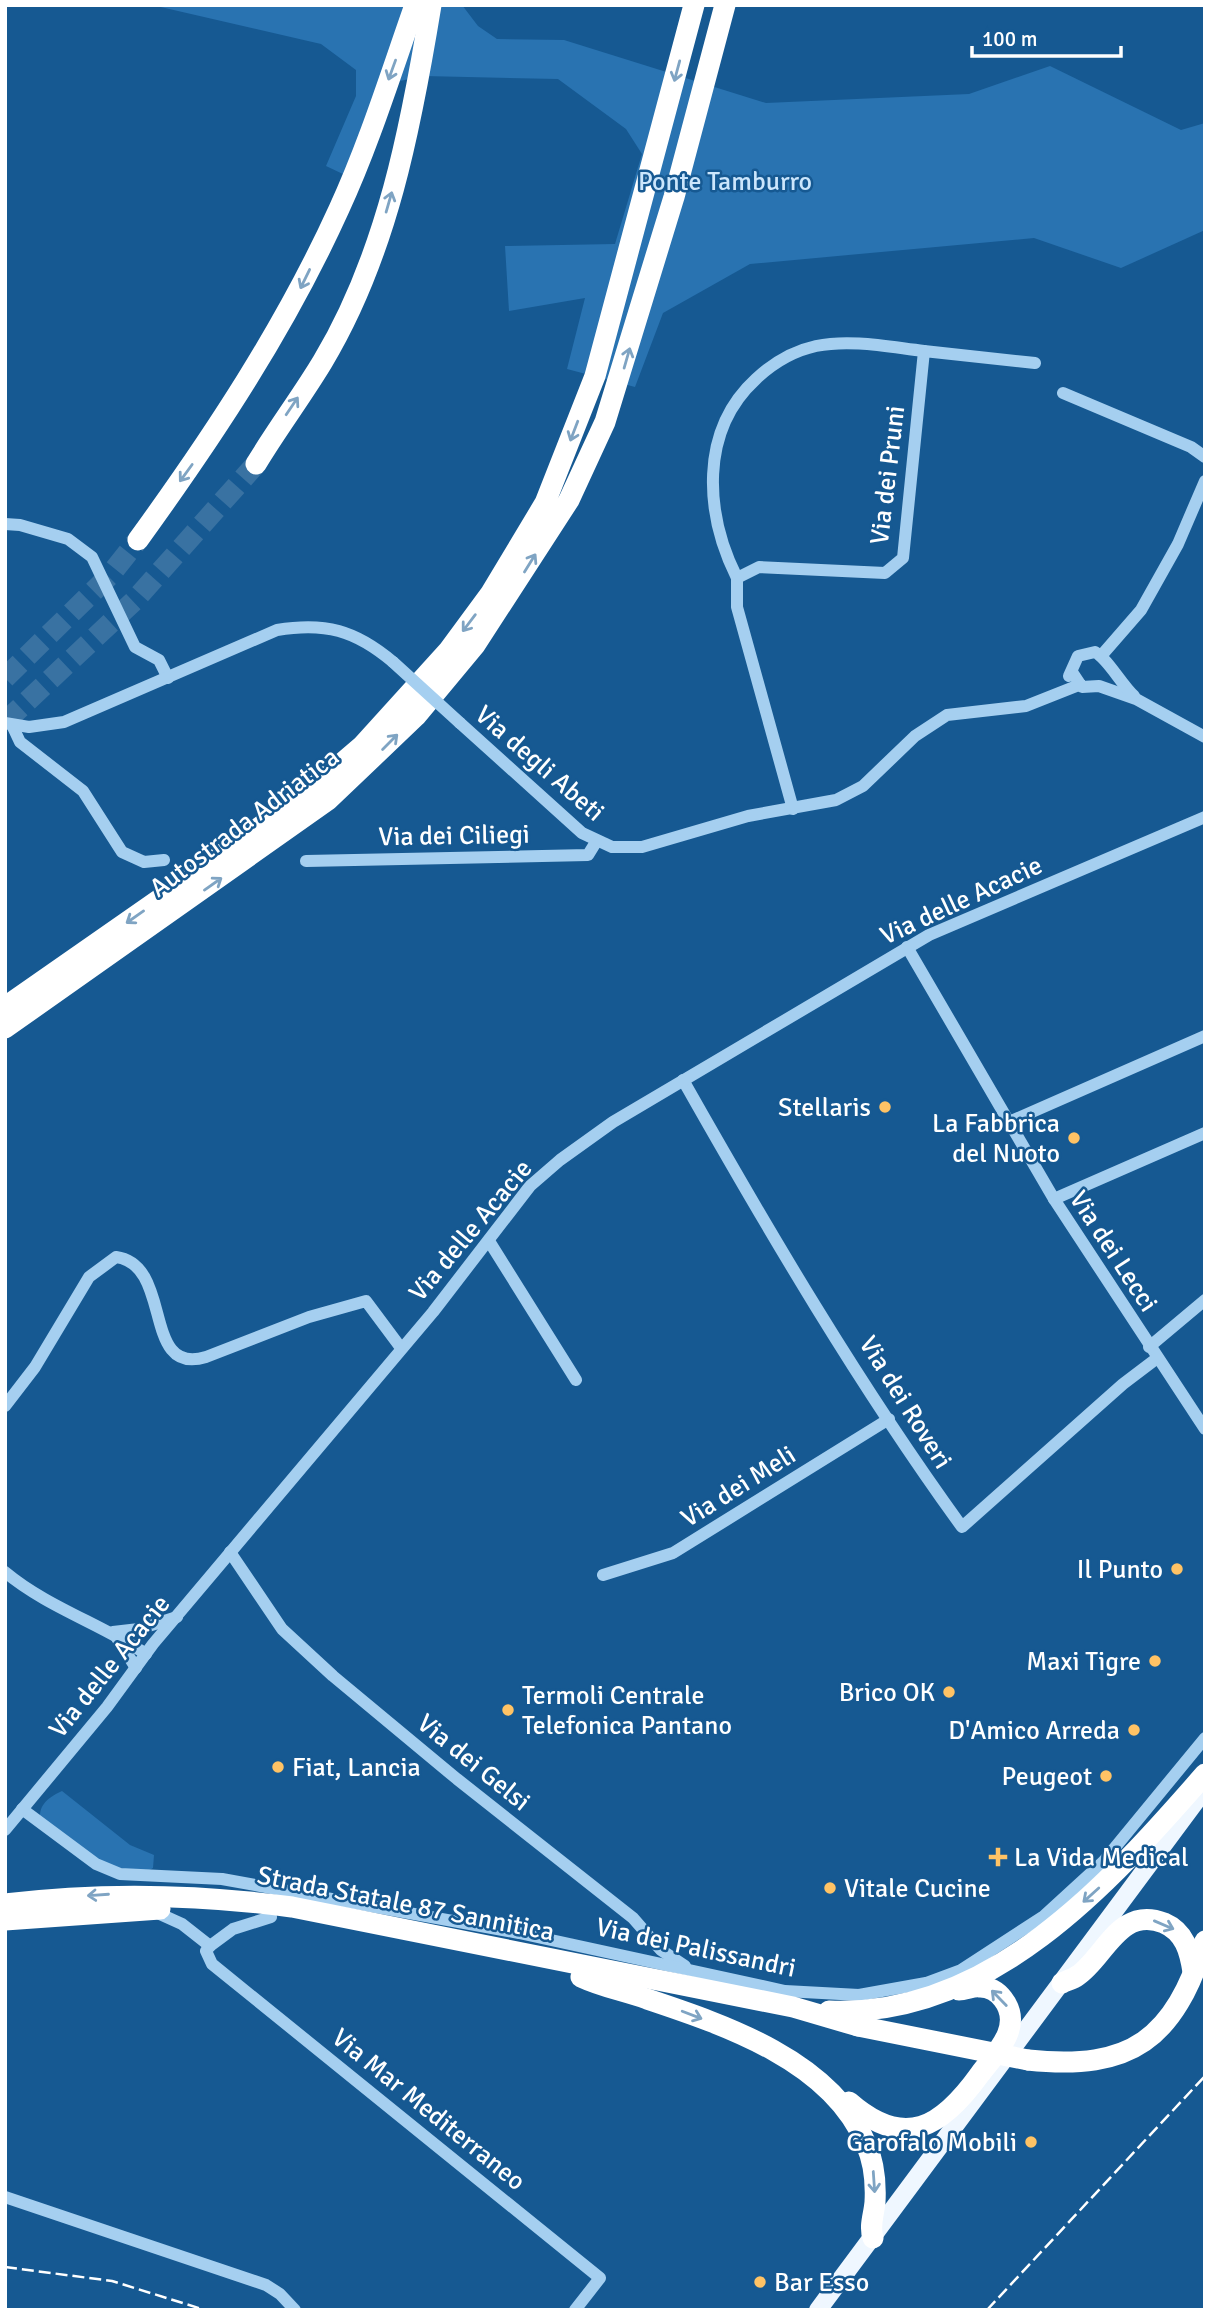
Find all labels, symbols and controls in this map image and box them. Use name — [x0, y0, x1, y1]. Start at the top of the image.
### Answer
scale bar — [972, 14, 1121, 58]
text: 100 m — [982, 26, 1037, 52]
one-way arrow — [385, 58, 397, 80]
one-way arrow — [669, 60, 682, 82]
park label: Ponte Tamburro — [638, 166, 812, 198]
one-way arrow — [383, 191, 396, 213]
one-way arrow — [298, 268, 311, 289]
one-way arrow — [621, 348, 634, 370]
one-way arrow — [286, 397, 300, 417]
street label: Via dei Pruni — [864, 404, 912, 546]
one-way arrow — [566, 420, 579, 441]
one-way arrow — [179, 463, 194, 482]
one-way arrow — [524, 554, 538, 574]
one-way arrow — [462, 613, 476, 632]
street label: Via degli Abeti — [468, 699, 610, 829]
one-way arrow — [381, 734, 398, 751]
street label: Autostrada Adriatica — [143, 741, 346, 905]
street label: Via dei Ciliegi — [378, 819, 530, 853]
street label: Via delle Acacie — [875, 849, 1047, 952]
one-way arrow — [203, 877, 222, 891]
one-way arrow — [126, 910, 145, 924]
place label: Stellaris — [778, 1092, 871, 1124]
marker: Stellaris — [877, 1099, 893, 1115]
place label: La Fabbrica del Nuoto — [932, 1108, 1060, 1170]
marker: La Fabbrica del Nuoto — [1066, 1130, 1082, 1146]
street label: Via delle Acacie — [402, 1153, 539, 1308]
street label: Via dei Lecci — [1062, 1185, 1164, 1318]
street label: Via dei Roveri — [852, 1330, 959, 1475]
street label: Via dei Meli — [675, 1439, 802, 1535]
place label: Il Punto — [1077, 1554, 1163, 1586]
marker: Il Punto — [1169, 1561, 1185, 1577]
street label: Via delle Acacie — [42, 1589, 177, 1745]
place label: Maxi Tigre — [1026, 1646, 1141, 1678]
marker: Maxi Tigre — [1147, 1653, 1163, 1669]
place label: Brico OK — [839, 1677, 936, 1709]
place label: Termoli Centrale Telefonica Pantano — [522, 1680, 732, 1742]
marker: Brico OK — [941, 1684, 957, 1700]
marker: Termoli Centrale Telefonica Pantano — [500, 1702, 516, 1718]
street label: Via dei Gelsi — [410, 1707, 536, 1818]
place label: D'Amico Arreda — [948, 1715, 1120, 1747]
marker: D'Amico Arreda — [1126, 1722, 1142, 1738]
place label: Fiat, Lancia — [292, 1752, 421, 1784]
marker: Fiat, Lancia — [270, 1759, 286, 1775]
place label: Peugeot — [1002, 1761, 1092, 1793]
marker: Peugeot — [1098, 1768, 1114, 1784]
place label: La Vida Medical — [1014, 1842, 1189, 1874]
marker: La Vida Medical — [988, 1847, 1008, 1867]
street label: Strada Statale 87 Sannitica — [255, 1859, 557, 1949]
place label: Vitale Cucine — [844, 1873, 991, 1905]
marker: Vitale Cucine — [822, 1880, 838, 1896]
one-way arrow — [1082, 1887, 1100, 1903]
one-way arrow — [88, 1889, 110, 1902]
street label: Via dei Palissandri — [593, 1911, 799, 1985]
one-way arrow — [1153, 1920, 1174, 1933]
one-way arrow — [991, 1989, 1008, 2007]
one-way arrow — [681, 2009, 703, 2022]
street label: Via Mar Mediterraneo — [325, 2022, 532, 2198]
place label: Garofalo Mobili — [846, 2127, 1017, 2159]
marker: Garofalo Mobili — [1023, 2134, 1039, 2150]
one-way arrow — [868, 2170, 881, 2193]
place label: Bar Esso — [774, 2267, 869, 2299]
marker: Bar Esso — [752, 2274, 768, 2290]

